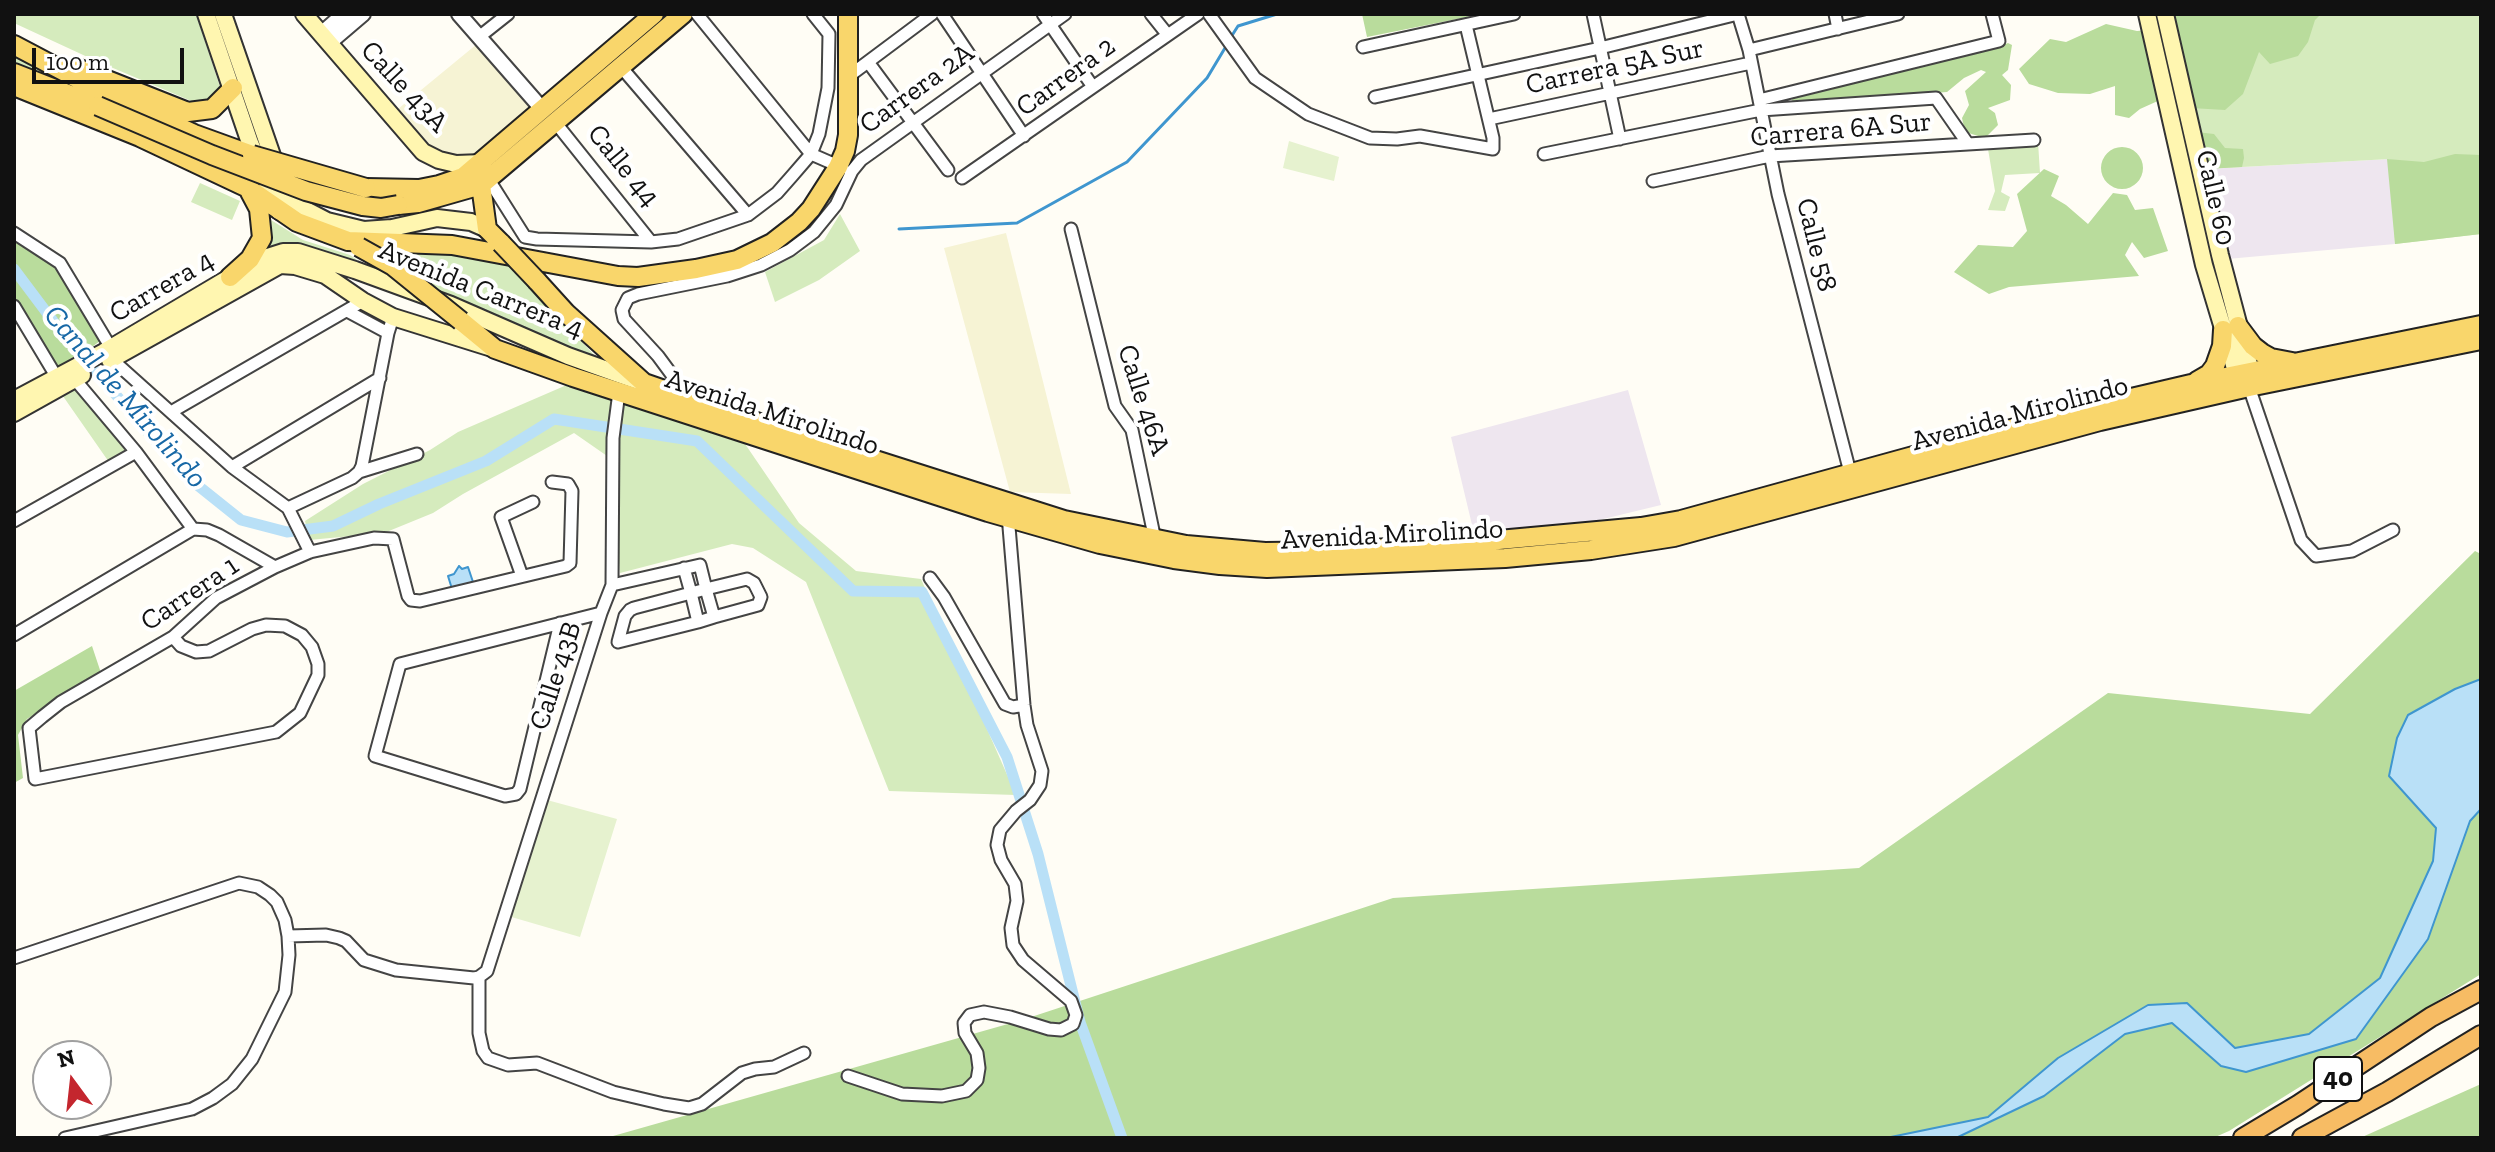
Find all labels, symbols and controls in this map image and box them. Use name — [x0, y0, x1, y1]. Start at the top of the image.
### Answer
street label: Carrera 2 — [1010, 30, 1122, 124]
scale bar — [36, 32, 188, 82]
street label: Carrera 5A Sur — [1523, 32, 1707, 102]
street label: Calle 43A — [353, 34, 455, 140]
street label: Carrera 2A — [854, 36, 980, 142]
text: 100 m — [46, 47, 109, 76]
street label: Carrera 6A Sur — [1749, 105, 1933, 155]
street label: Calle 44 — [580, 118, 666, 214]
street label: Calle 60 — [2188, 147, 2242, 249]
street label: Calle 58 — [1788, 195, 1844, 295]
street label: Avenida Carrera 4 — [374, 234, 588, 346]
street label: Carrera 4 — [104, 244, 220, 330]
water label: Canal de Mirolindo — [36, 298, 214, 496]
street label: Calle 46A — [1109, 341, 1177, 459]
street label: Avenida Mirolindo — [661, 363, 883, 463]
street label: Avenida Mirolindo — [1908, 369, 2132, 459]
street label: Avenida Mirolindo — [1280, 512, 1504, 558]
street label: Carrera 1 — [135, 549, 245, 639]
street label: Calle 43B — [523, 618, 589, 734]
north arrow — [32, 1040, 112, 1120]
text: N — [55, 1043, 78, 1073]
road number: 40 — [2314, 1057, 2362, 1101]

